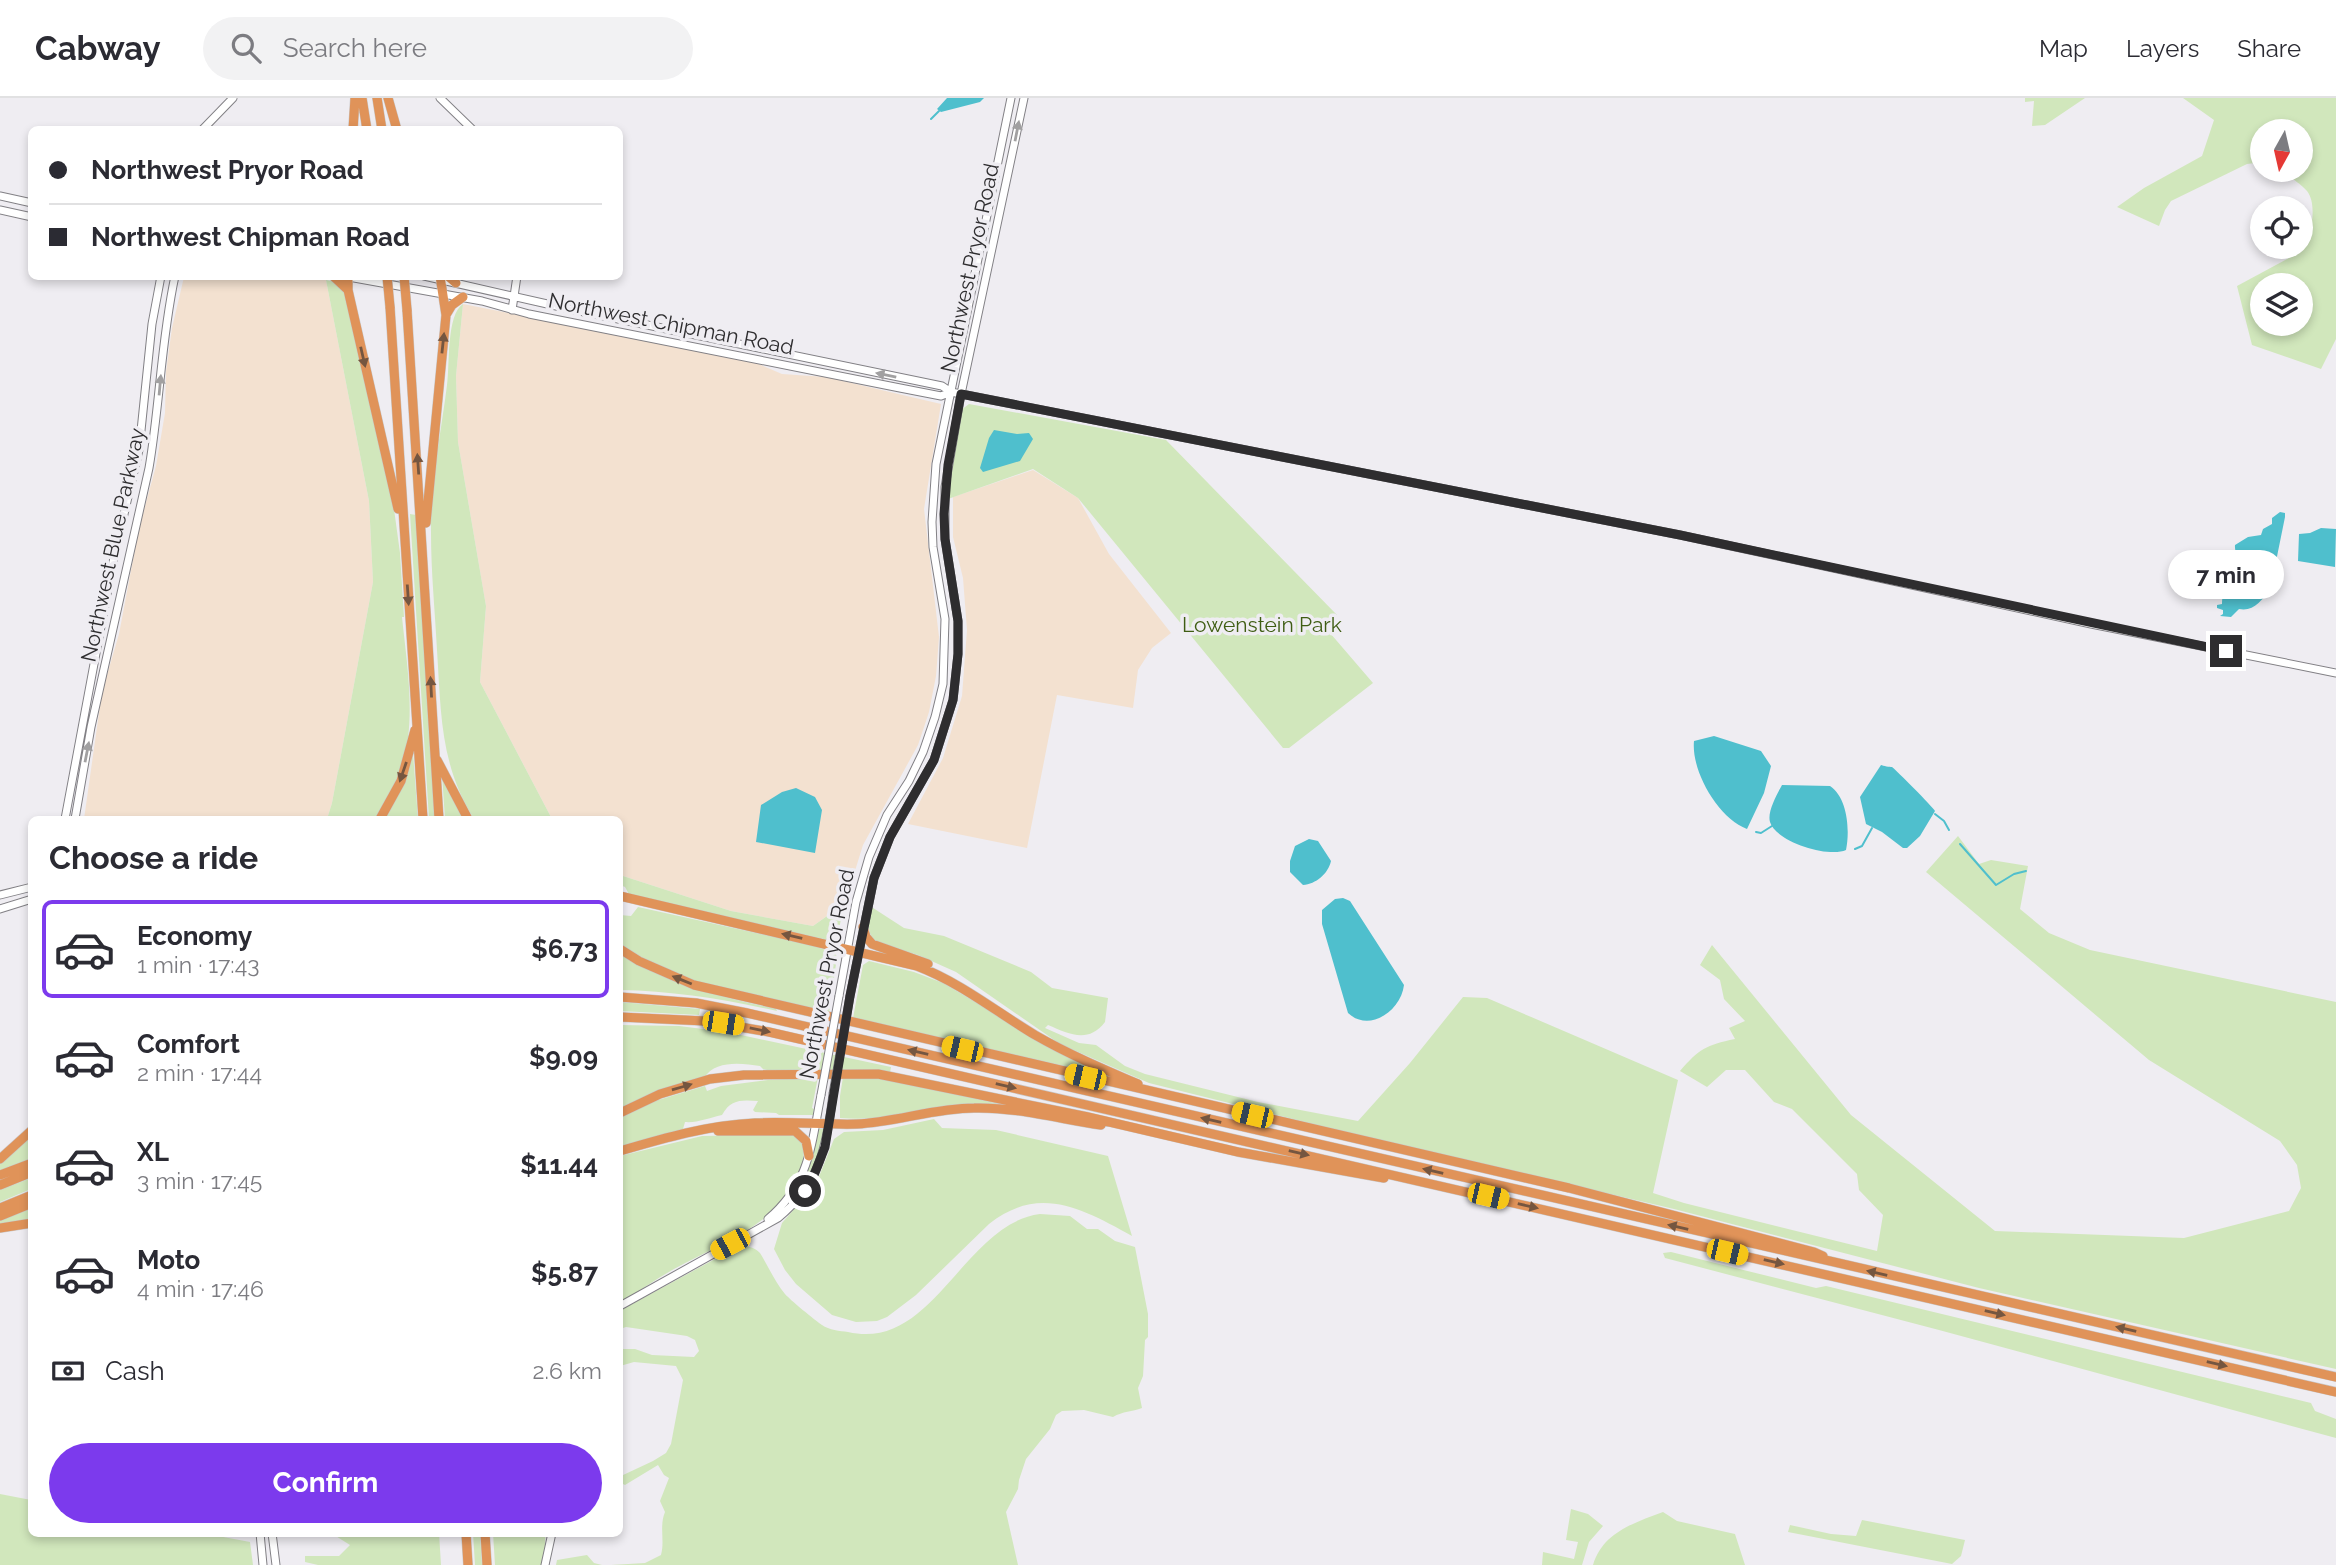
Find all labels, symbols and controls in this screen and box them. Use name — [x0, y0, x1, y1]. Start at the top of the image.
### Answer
search box — [203, 17, 693, 80]
text: Cabway — [35, 29, 161, 68]
icon: search — [227, 29, 265, 67]
text: Search here — [283, 33, 427, 63]
text: Map — [2039, 34, 2088, 63]
text: Layers — [2126, 34, 2199, 63]
text: Share — [2237, 34, 2301, 63]
north arrow — [2250, 119, 2314, 182]
map controls — [2250, 119, 2313, 336]
one-way arrow — [1012, 120, 1023, 142]
text: Northwest Pryor Road — [91, 155, 364, 185]
street label: Northwest Pryor Road — [935, 161, 1004, 375]
button: locate — [2250, 196, 2313, 259]
text: Northwest Chipman Road — [91, 222, 410, 252]
button: layers — [2250, 273, 2313, 336]
street label: Northwest Chipman Road — [546, 287, 796, 360]
one-way arrow — [438, 332, 449, 354]
one-way arrow — [358, 346, 369, 368]
one-way arrow — [875, 369, 897, 380]
one-way arrow — [154, 374, 165, 396]
street label: Northwest Blue Parkway — [75, 426, 150, 664]
one-way arrow — [412, 452, 423, 474]
callout: 7 min — [2168, 550, 2284, 598]
text: 7 min — [2196, 561, 2256, 588]
one-way arrow — [403, 585, 414, 607]
park label: Lowenstein Park — [1182, 612, 1342, 637]
route end — [2210, 635, 2242, 667]
one-way arrow — [425, 676, 436, 698]
one-way arrow — [81, 741, 92, 763]
one-way arrow — [397, 762, 408, 783]
text: Choose a ride — [49, 839, 258, 876]
street label: Northwest Pryor Road — [794, 867, 859, 1081]
icon: car — [53, 918, 116, 981]
text: Economy — [137, 921, 252, 951]
one-way arrow — [781, 931, 803, 942]
text: $6.73 — [531, 934, 598, 964]
text: 1 min · 17:43 — [137, 951, 260, 978]
one-way arrow — [671, 975, 692, 986]
car — [701, 1009, 746, 1037]
one-way arrow — [749, 1025, 771, 1036]
icon: car — [53, 1026, 116, 1089]
text: Comfort — [137, 1029, 240, 1059]
car — [940, 1034, 985, 1064]
text: $9.09 — [529, 1042, 598, 1072]
one-way arrow — [907, 1046, 929, 1057]
text: 2 min · 17:44 — [137, 1059, 262, 1086]
car — [1063, 1062, 1108, 1092]
one-way arrow — [995, 1081, 1017, 1092]
one-way arrow — [672, 1082, 693, 1092]
car — [1230, 1100, 1275, 1130]
one-way arrow — [1200, 1114, 1222, 1125]
icon: car — [53, 1134, 116, 1197]
text: XL — [137, 1137, 169, 1167]
one-way arrow — [1289, 1148, 1311, 1159]
text: $11.44 — [520, 1150, 598, 1180]
one-way arrow — [1422, 1165, 1444, 1176]
text: 3 min · 17:45 — [137, 1167, 262, 1194]
route start — [789, 1175, 821, 1207]
car — [1466, 1181, 1511, 1211]
one-way arrow — [1517, 1201, 1539, 1212]
one-way arrow — [1667, 1221, 1689, 1232]
car — [707, 1225, 754, 1263]
car — [1705, 1237, 1750, 1267]
icon: car — [53, 1242, 116, 1305]
text: Moto — [137, 1245, 200, 1275]
one-way arrow — [1763, 1257, 1785, 1268]
text: $5.87 — [531, 1258, 598, 1288]
one-way arrow — [1866, 1267, 1888, 1278]
text: 4 min · 17:46 — [137, 1275, 264, 1302]
one-way arrow — [1985, 1308, 2007, 1319]
one-way arrow — [2115, 1323, 2137, 1334]
icon: cash — [49, 1352, 87, 1390]
text: Cash — [105, 1356, 165, 1386]
text: 2.6 km — [533, 1357, 602, 1384]
one-way arrow — [2206, 1359, 2228, 1370]
button: Confirm — [49, 1443, 602, 1523]

